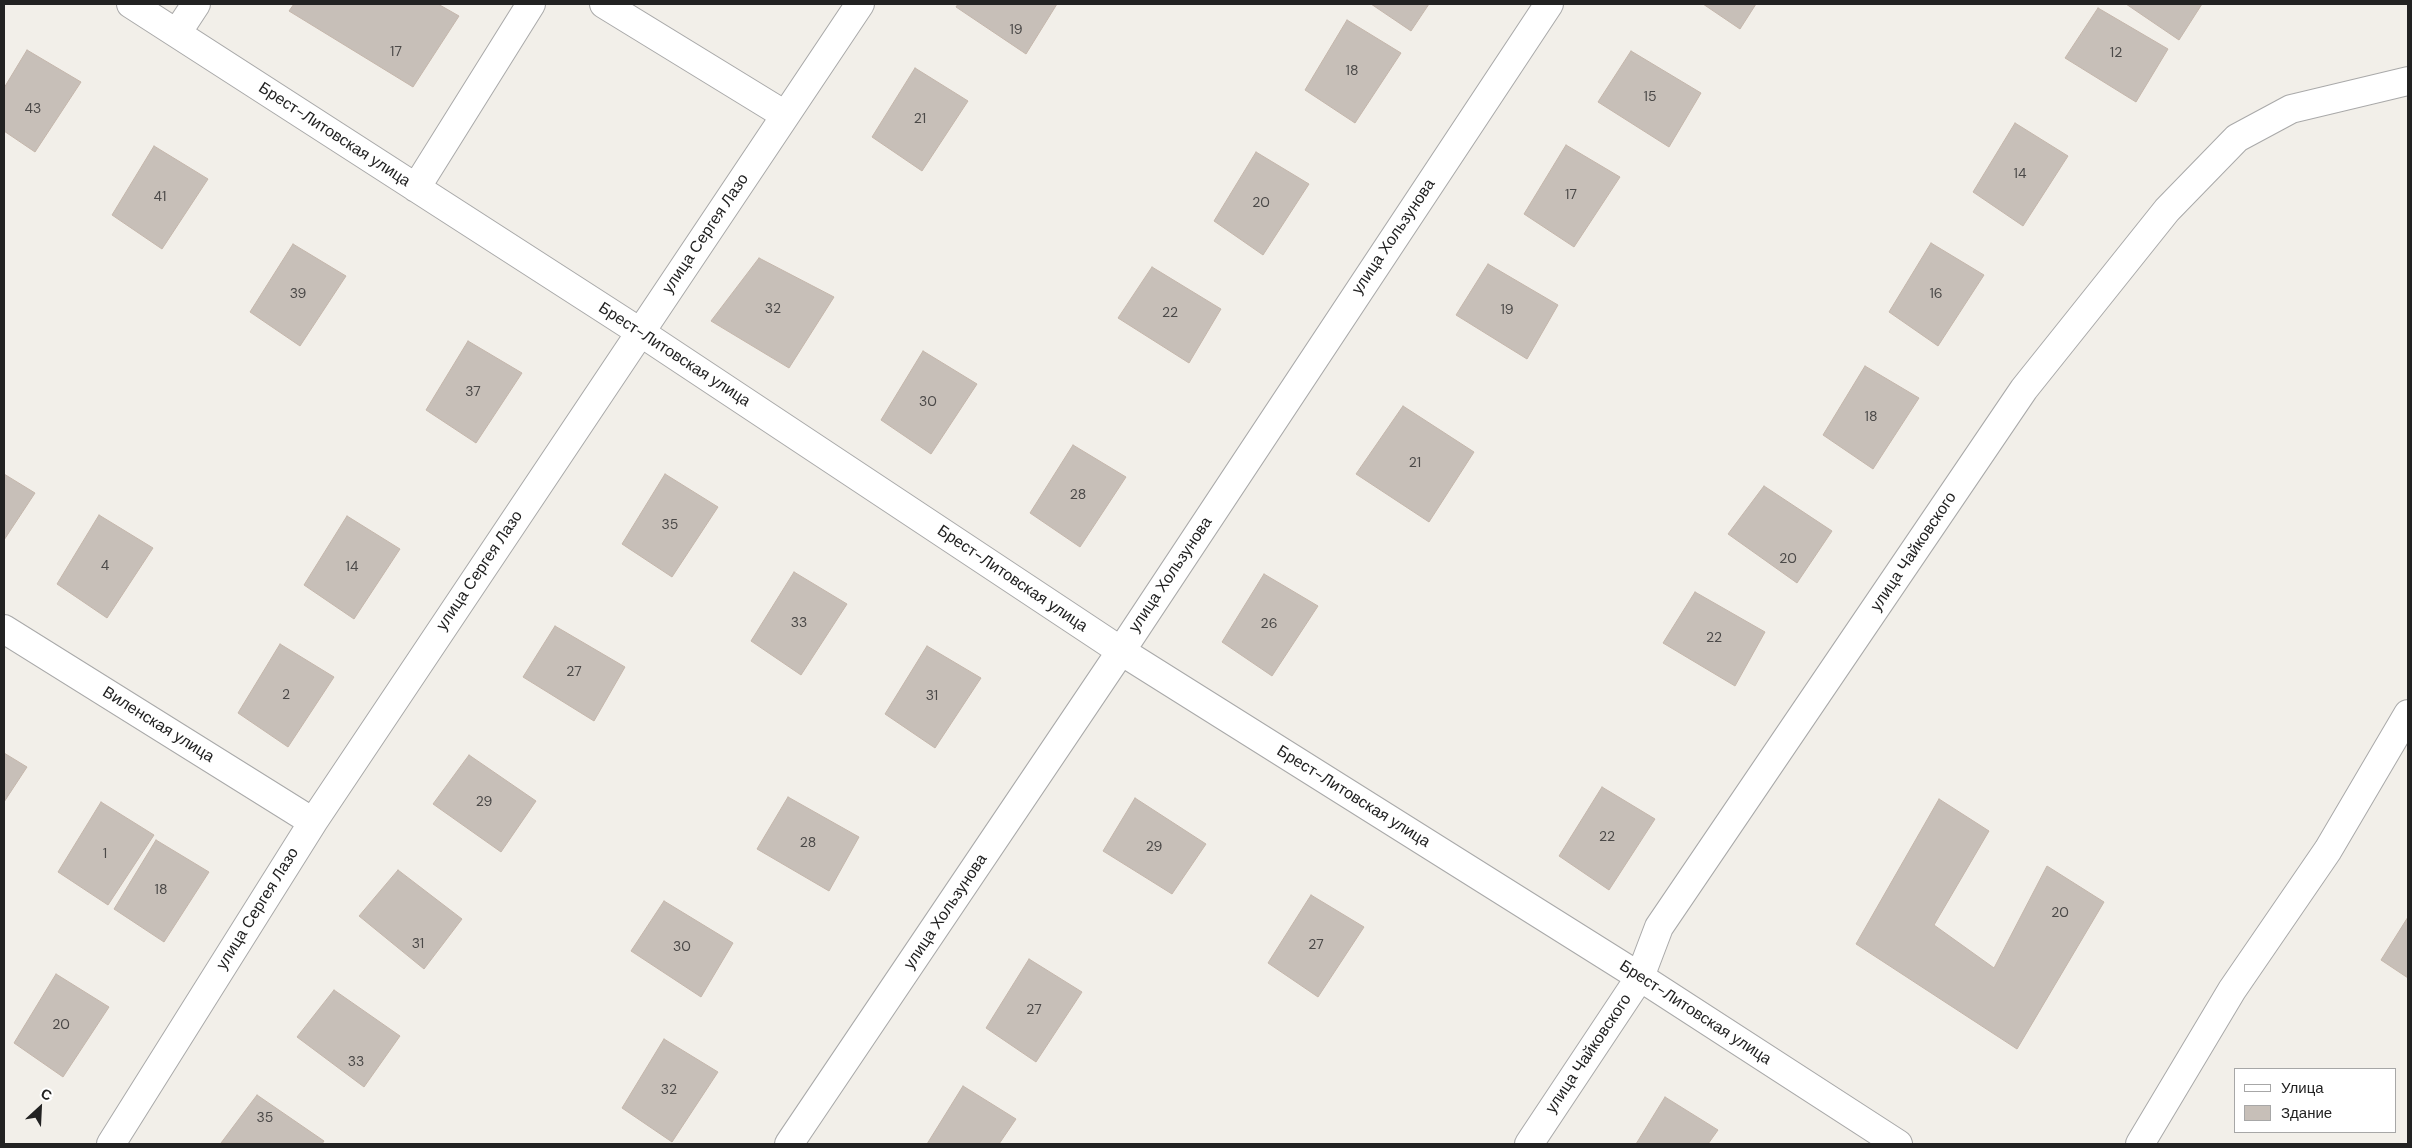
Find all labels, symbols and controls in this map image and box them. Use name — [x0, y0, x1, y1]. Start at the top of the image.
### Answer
house number: 19 — [1009, 22, 1023, 38]
house number: 17 — [390, 44, 402, 60]
house number: 12 — [2110, 45, 2122, 61]
house number: 18 — [1346, 63, 1358, 79]
street label: Брест-Литовская улица — [254, 79, 414, 191]
house number: 15 — [1644, 89, 1656, 105]
house number: 43 — [25, 101, 41, 117]
house number: 21 — [914, 111, 926, 127]
house number: 14 — [2014, 166, 2026, 182]
street label: улица Сергея Лазо — [659, 171, 753, 297]
street label: улица Хользунова — [1348, 176, 1440, 298]
house number: 17 — [1565, 187, 1577, 203]
house number: 41 — [154, 189, 166, 205]
house number: 20 — [1252, 195, 1270, 211]
house number: 39 — [290, 286, 306, 302]
house number: 16 — [1929, 286, 1943, 302]
street label: Брест-Литовская улица — [594, 299, 754, 411]
house number: 32 — [765, 301, 781, 317]
house number: 19 — [1500, 302, 1514, 318]
house number: 22 — [1162, 305, 1178, 321]
house number: 37 — [465, 384, 481, 400]
house number: 30 — [919, 394, 937, 410]
house number: 18 — [1865, 409, 1877, 425]
house number: 21 — [1409, 455, 1421, 471]
house number: 28 — [1070, 487, 1086, 503]
street label: улица Чайковского — [1867, 489, 1961, 615]
street label: улица Сергея Лазо — [433, 508, 527, 634]
street label: улица Хользунова — [1125, 514, 1217, 636]
house number: 35 — [662, 517, 678, 533]
street label: Брест-Литовская улица — [933, 521, 1091, 637]
house number: 20 — [1779, 551, 1797, 567]
house number: 4 — [101, 558, 109, 574]
house number: 14 — [346, 559, 358, 575]
house number: 33 — [791, 615, 807, 631]
house number: 26 — [1261, 616, 1277, 632]
house number: 22 — [1706, 630, 1722, 646]
house number: 27 — [566, 664, 582, 680]
street label: Виленская улица — [99, 683, 217, 767]
house number: 2 — [282, 687, 290, 703]
house number: 31 — [926, 688, 938, 704]
street label: Брест-Литовская улица — [1273, 742, 1433, 852]
house number: 29 — [476, 794, 492, 810]
house number: 22 — [1599, 829, 1615, 845]
house number: 28 — [800, 835, 816, 851]
house number: 29 — [1146, 839, 1162, 855]
street label: улица Сергея Лазо — [213, 844, 303, 974]
house number: 1 — [103, 846, 107, 862]
street label: улица Хользунова — [900, 851, 992, 973]
house number: 18 — [155, 882, 167, 898]
house number: 20 — [2051, 905, 2069, 921]
house number: 31 — [412, 936, 424, 952]
house number: 27 — [1308, 937, 1324, 953]
house number: 30 — [673, 939, 691, 955]
street label: Брест-Литовская улица — [1615, 957, 1775, 1069]
street label: улица Чайковского — [1542, 991, 1636, 1117]
house number: 27 — [1026, 1002, 1042, 1018]
house number: 20 — [52, 1017, 70, 1033]
house number: 33 — [348, 1054, 364, 1070]
legend — [2234, 1068, 2397, 1133]
text: Улица — [2281, 1078, 2324, 1098]
house number: 32 — [661, 1082, 677, 1098]
north arrow — [15, 1083, 65, 1133]
text: С — [38, 1084, 55, 1105]
text: Здание — [2281, 1103, 2332, 1123]
house number: 35 — [257, 1110, 273, 1126]

